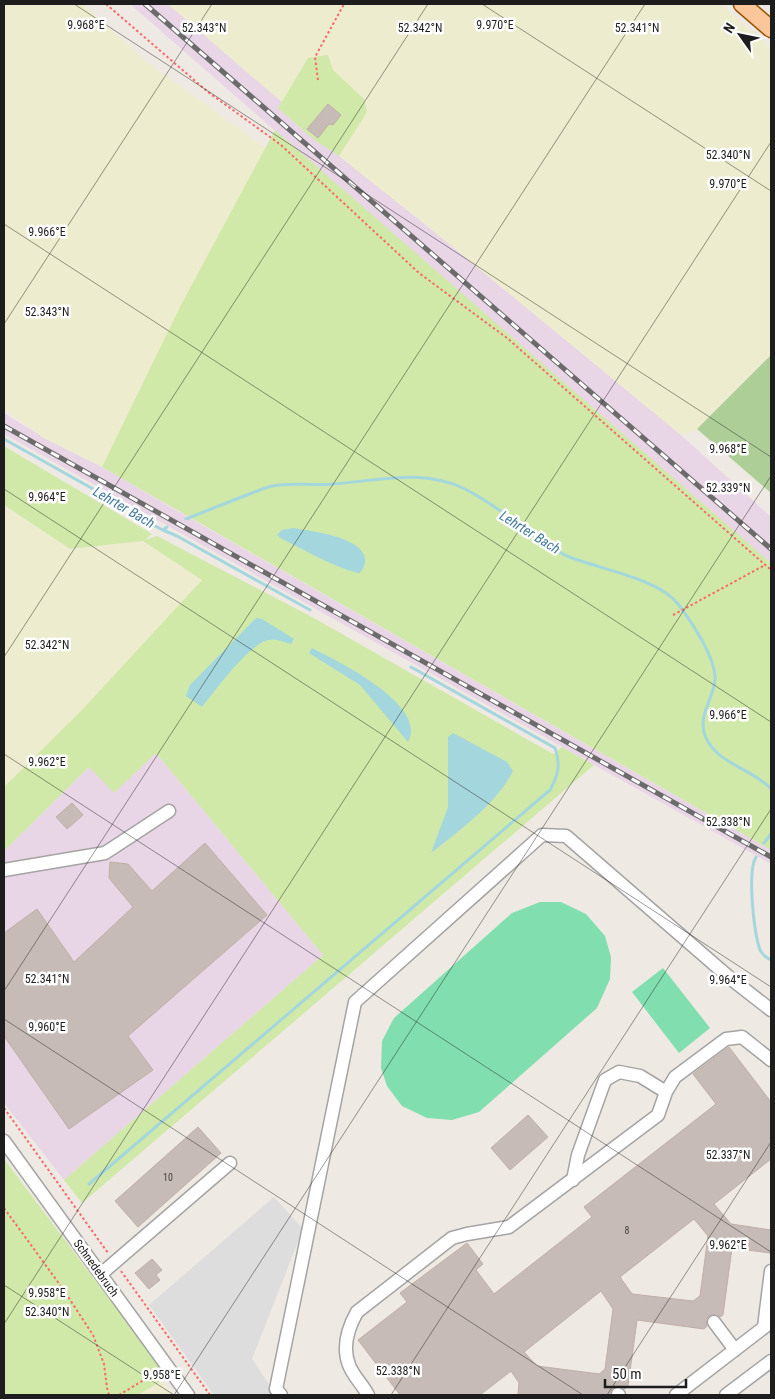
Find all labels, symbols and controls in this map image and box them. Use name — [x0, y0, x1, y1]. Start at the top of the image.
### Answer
north arrow — [715, 10, 765, 60]
text: 9.968°E — [67, 18, 105, 32]
text: 9.970°E — [476, 18, 514, 32]
text: N — [720, 20, 738, 36]
text: 52.343°N — [182, 21, 226, 35]
text: 52.342°N — [398, 21, 442, 35]
text: 52.341°N — [615, 21, 659, 35]
text: 52.340°N — [706, 148, 750, 162]
text: 9.970°E — [709, 177, 747, 191]
text: 9.966°E — [28, 225, 66, 239]
text: 52.343°N — [25, 305, 69, 319]
text: 9.968°E — [709, 442, 747, 456]
text: 52.339°N — [706, 481, 750, 495]
water label: Lehrter Bach — [90, 483, 158, 531]
text: 9.964°E — [28, 490, 66, 504]
water label: Lehrter Bach — [497, 507, 563, 557]
text: 52.342°N — [25, 638, 69, 652]
text: 9.966°E — [709, 708, 747, 722]
text: 9.962°E — [28, 755, 66, 769]
text: 52.338°N — [706, 815, 750, 829]
text: 52.341°N — [25, 972, 69, 986]
text: 9.964°E — [709, 973, 747, 987]
text: 9.960°E — [28, 1020, 66, 1034]
text: 52.337°N — [706, 1148, 750, 1162]
house number: 10 — [163, 1172, 173, 1183]
house number: 8 — [625, 1225, 630, 1236]
street label: Schnedebruch — [71, 1237, 122, 1299]
text: 9.962°E — [709, 1238, 747, 1252]
text: 9.958°E — [28, 1286, 66, 1300]
text: 52.340°N — [25, 1305, 69, 1319]
scale bar — [605, 1356, 686, 1388]
text: 52.338°N — [376, 1364, 420, 1378]
text: 50 m — [612, 1365, 642, 1383]
text: 9.958°E — [143, 1368, 181, 1382]

